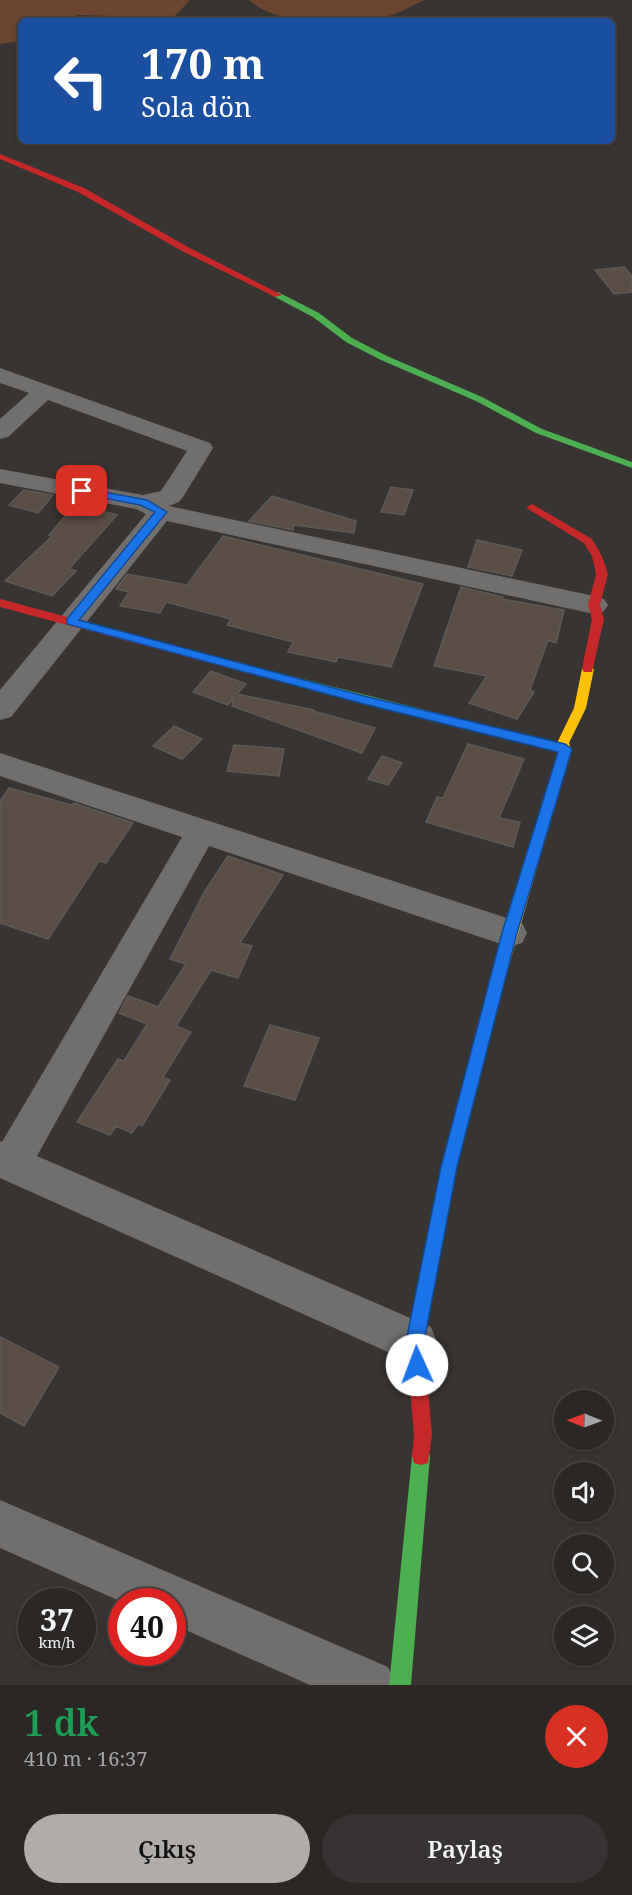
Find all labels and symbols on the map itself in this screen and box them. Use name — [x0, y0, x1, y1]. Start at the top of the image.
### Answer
pin — [56, 465, 107, 516]
position arrow — [385, 1333, 449, 1397]
north arrow — [554, 1390, 614, 1450]
speed limit sign: 40 — [108, 1588, 186, 1666]

